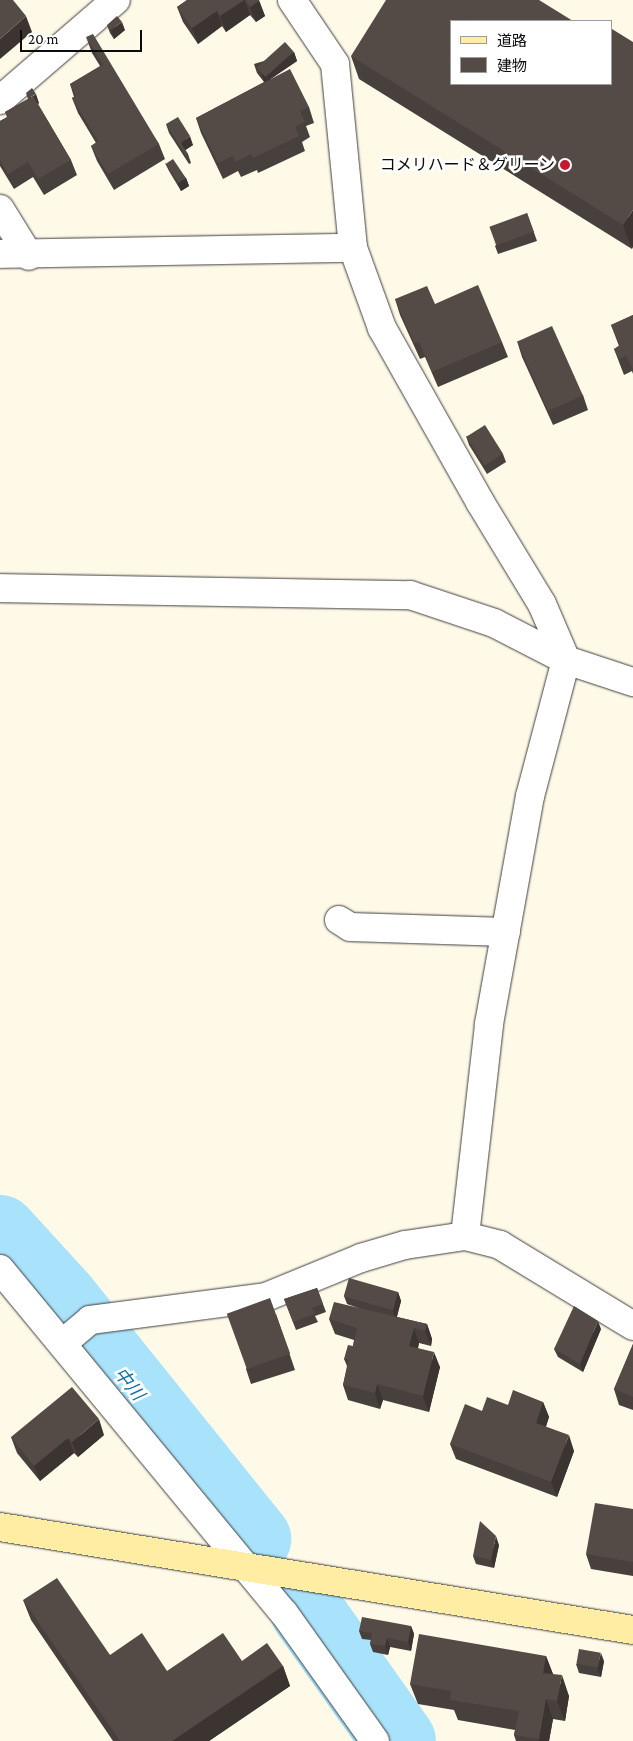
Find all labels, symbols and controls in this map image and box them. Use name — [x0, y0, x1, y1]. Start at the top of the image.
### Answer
scale bar — [22, 20, 145, 52]
legend — [450, 20, 613, 85]
text: 20 m — [28, 31, 59, 47]
text: 道路 — [497, 33, 527, 49]
text: 建物 — [497, 58, 527, 74]
place label: コメリハード＆グリーン — [379, 155, 555, 175]
marker: コメリハード＆グリーン — [559, 159, 571, 171]
water label: 中川 — [109, 1363, 149, 1405]

